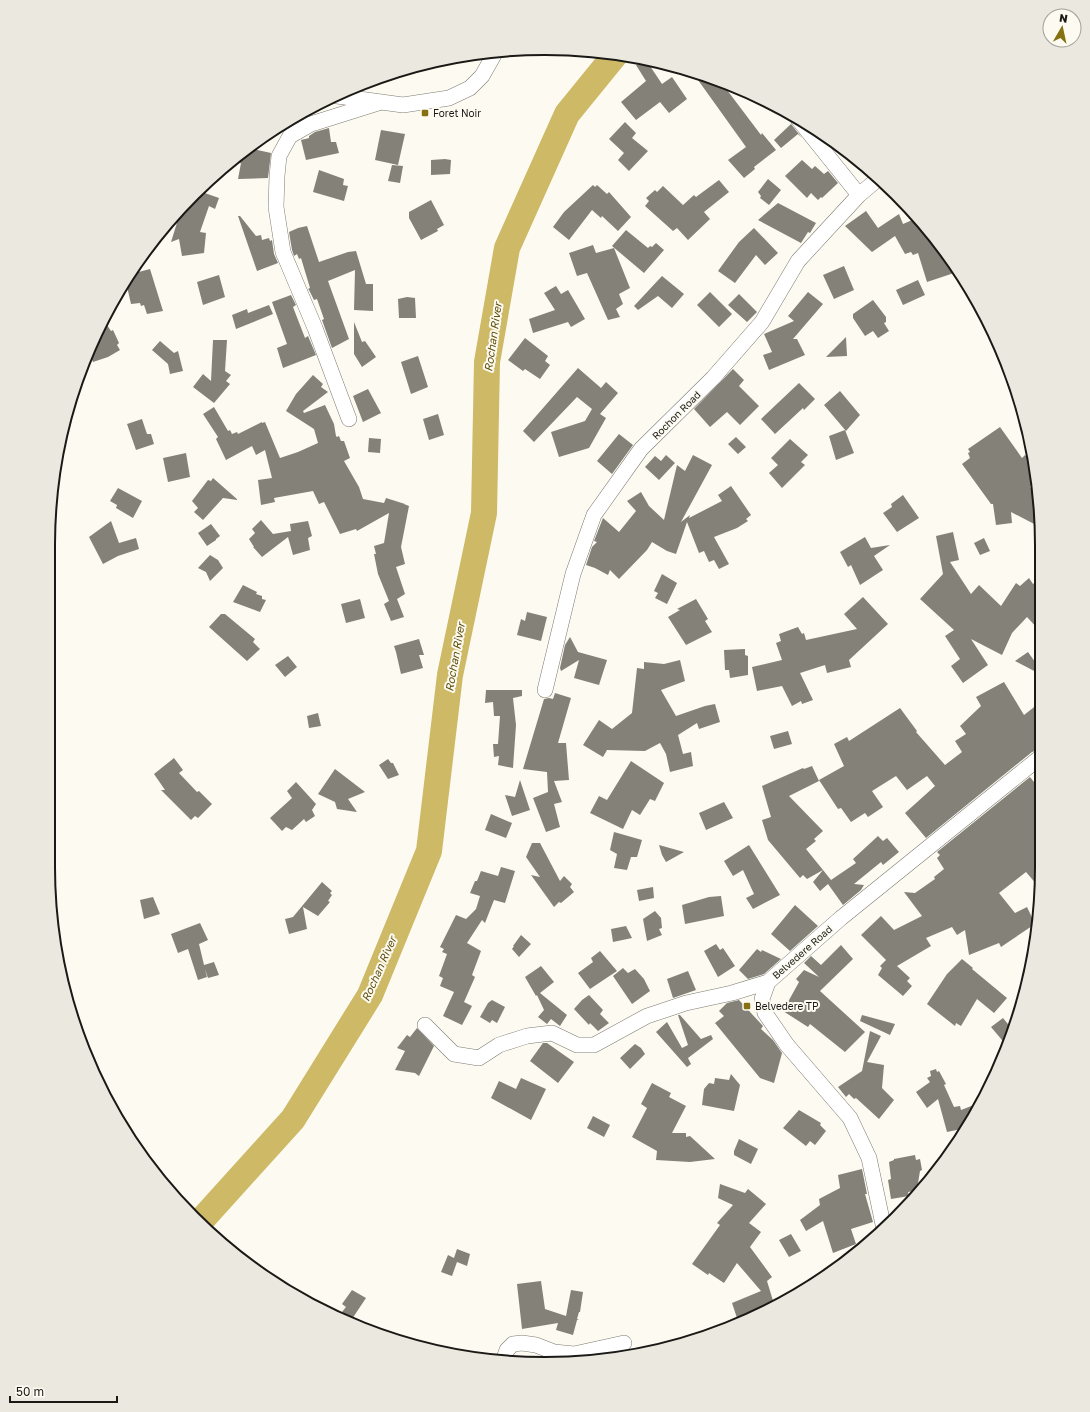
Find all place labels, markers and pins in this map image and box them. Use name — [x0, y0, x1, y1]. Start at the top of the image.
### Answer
place label: Foret Noir — [433, 107, 481, 119]
marker: Foret Noir — [420, 108, 430, 118]
place label: Belvedere TP — [755, 1000, 819, 1012]
marker: Belvedere TP — [742, 1001, 752, 1011]

